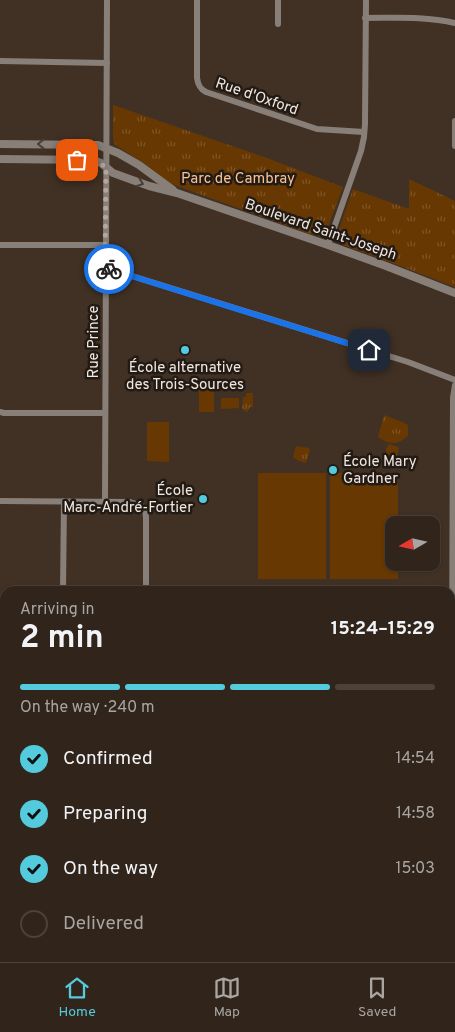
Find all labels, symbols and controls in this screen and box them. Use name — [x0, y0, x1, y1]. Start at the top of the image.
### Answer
street label: Rue d'Oxford — [213, 74, 300, 120]
one-way arrow — [36, 139, 44, 149]
pin — [56, 139, 98, 181]
icon: bag — [63, 146, 91, 174]
park label: Parc de Cambray — [181, 170, 295, 189]
one-way arrow — [135, 176, 144, 187]
street label: Boulevard Saint-Joseph — [242, 195, 399, 265]
courier — [84, 244, 134, 294]
icon: bike — [95, 255, 123, 283]
street label: Rue Prince — [85, 305, 104, 379]
pin — [348, 329, 390, 371]
icon: home — [355, 336, 383, 364]
marker: École alternative des Trois-Sources — [179, 344, 191, 356]
place label: École alternative des Trois-Sources — [126, 358, 244, 395]
place label: École Mary Gardner — [343, 452, 417, 489]
marker: École Mary Gardner — [327, 464, 339, 476]
place label: École Marc-André-Fortier — [63, 481, 193, 518]
marker: École Marc-André-Fortier — [197, 493, 209, 505]
north arrow — [385, 516, 440, 571]
map controls — [385, 516, 440, 571]
text: Arriving in — [20, 600, 95, 620]
text: 15:24–15:29 — [331, 617, 435, 641]
text: 2 min — [20, 619, 104, 659]
text: On the way · 240 m — [20, 698, 155, 718]
icon: check — [20, 745, 48, 773]
text: Confirmed — [63, 747, 153, 771]
text: 14:54 — [396, 749, 435, 769]
icon: check — [20, 800, 48, 828]
text: Preparing — [63, 802, 147, 826]
text: 14:58 — [396, 804, 435, 824]
icon: check — [20, 855, 48, 883]
text: On the way — [63, 857, 158, 881]
text: 15:03 — [396, 859, 435, 879]
text: Delivered — [63, 912, 144, 936]
tab: Home — [59, 974, 96, 1021]
tab: Map — [213, 974, 241, 1021]
tab: Saved — [358, 974, 396, 1021]

